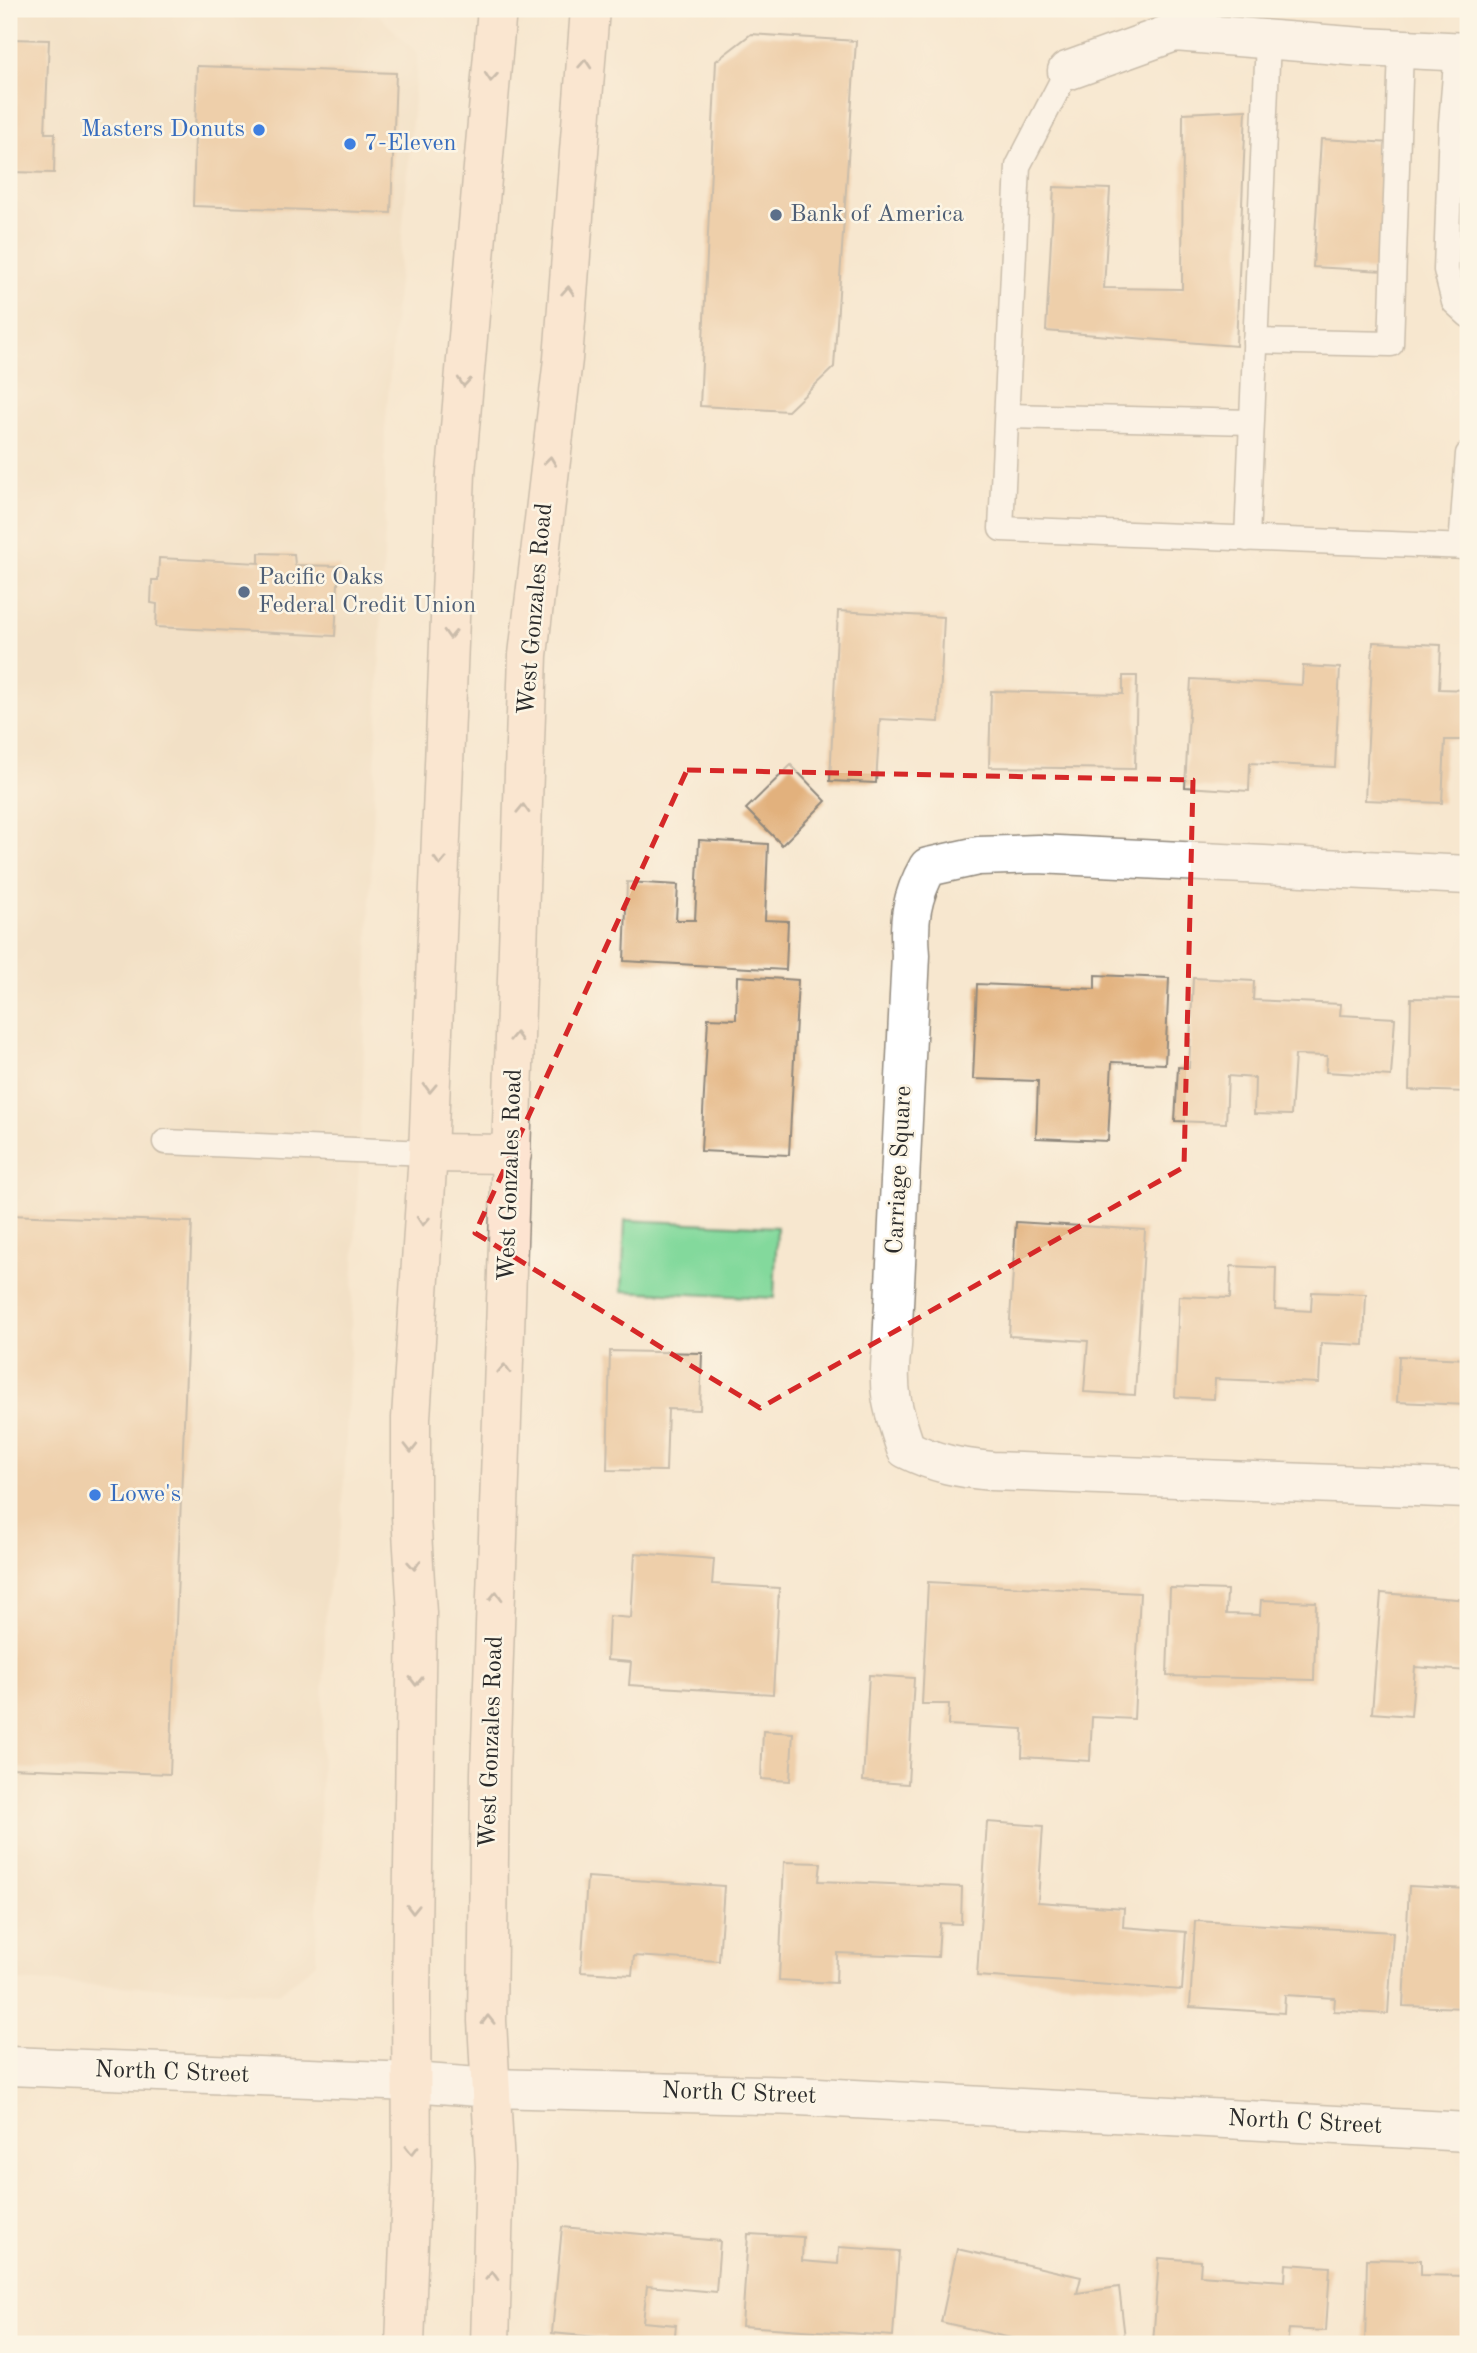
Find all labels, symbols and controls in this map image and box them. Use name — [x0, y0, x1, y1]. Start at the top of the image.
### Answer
one-way arrow — [577, 58, 592, 69]
one-way arrow — [484, 72, 499, 83]
place label: Masters Donuts — [81, 118, 245, 142]
marker: Masters Donuts — [251, 122, 267, 138]
place label: 7-Eleven — [364, 132, 456, 156]
marker: 7-Eleven — [342, 136, 358, 152]
place label: Bank of America — [790, 203, 964, 227]
marker: Bank of America — [768, 207, 784, 223]
one-way arrow — [560, 285, 575, 296]
one-way arrow — [457, 376, 472, 388]
one-way arrow — [543, 455, 558, 467]
street label: West Gonzales Road — [515, 502, 557, 716]
place label: Pacific Oaks Federal Credit Union — [258, 566, 476, 618]
marker: Pacific Oaks Federal Credit Union — [236, 584, 252, 600]
one-way arrow — [442, 628, 457, 639]
one-way arrow — [515, 804, 530, 815]
one-way arrow — [432, 856, 447, 867]
one-way arrow — [508, 1031, 523, 1042]
street label: West Gonzales Road — [495, 1068, 527, 1282]
one-way arrow — [423, 1083, 438, 1094]
street label: Carriage Square — [884, 1085, 916, 1255]
one-way arrow — [416, 1216, 431, 1227]
one-way arrow — [497, 1363, 512, 1374]
one-way arrow — [403, 1443, 419, 1454]
place label: Lowe's — [109, 1483, 181, 1507]
marker: Lowe's — [87, 1487, 103, 1503]
one-way arrow — [407, 1559, 422, 1570]
one-way arrow — [489, 1591, 504, 1602]
street label: West Gonzales Road — [476, 1635, 508, 1849]
one-way arrow — [408, 1676, 424, 1687]
one-way arrow — [405, 1903, 420, 1914]
one-way arrow — [480, 2014, 495, 2025]
street label: North C Street — [94, 2058, 250, 2088]
street label: North C Street — [661, 2079, 817, 2109]
street label: North C Street — [1227, 2107, 1383, 2139]
one-way arrow — [404, 2145, 420, 2156]
one-way arrow — [484, 2270, 499, 2281]

